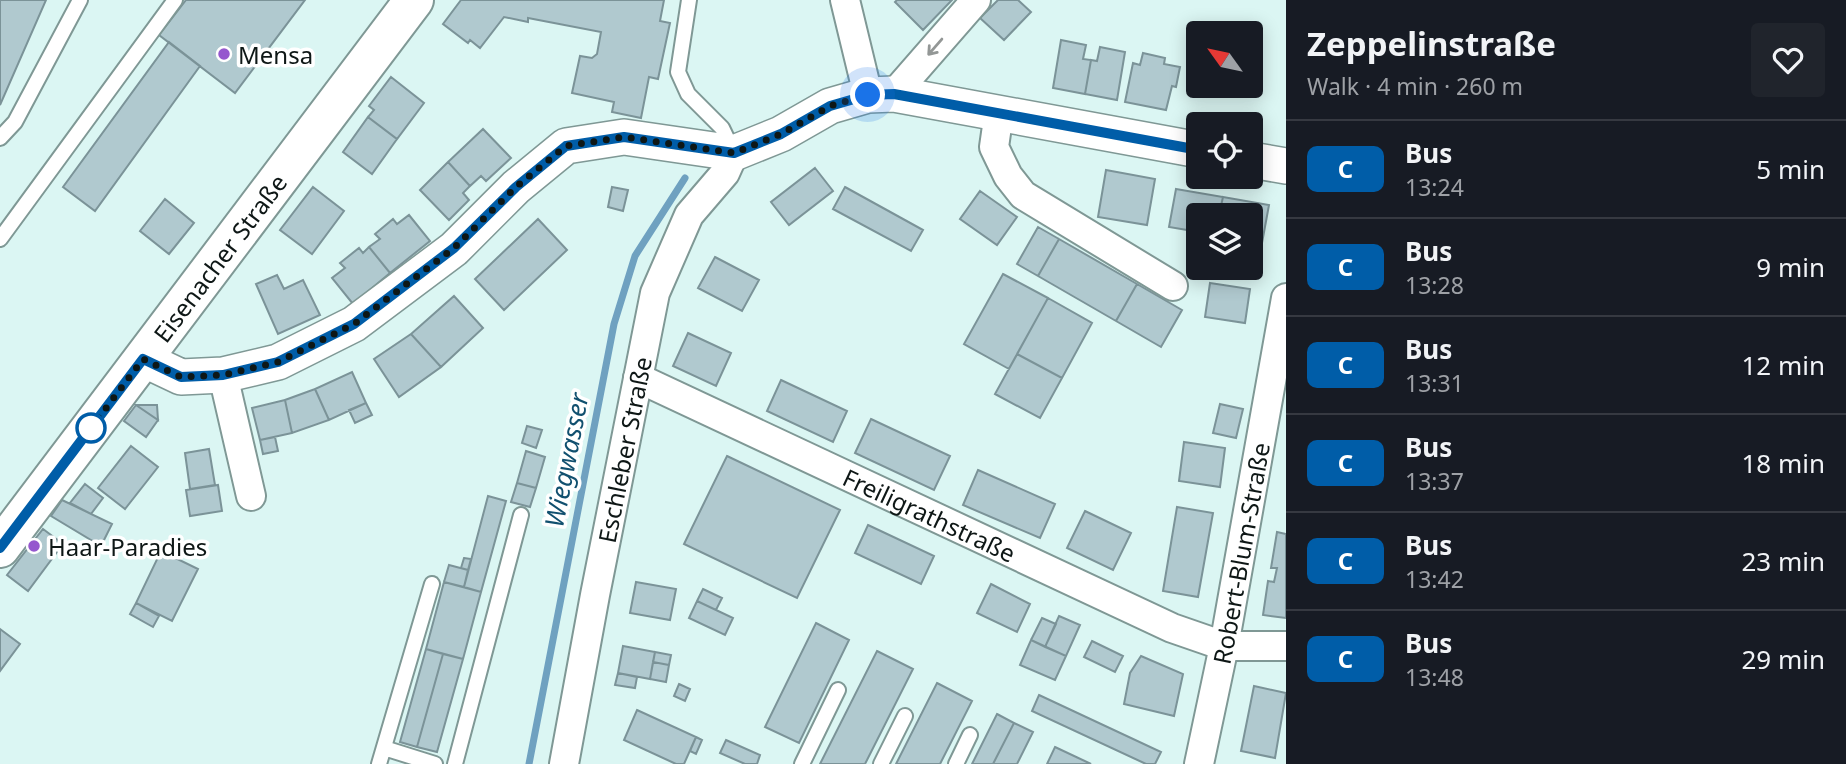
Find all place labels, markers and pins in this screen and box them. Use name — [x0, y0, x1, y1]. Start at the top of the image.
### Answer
place label: Mensa — [238, 38, 313, 71]
marker: Mensa — [216, 46, 232, 62]
unlabelled marker — [76, 413, 106, 443]
place label: Haar-Paradies — [48, 530, 207, 563]
marker: Haar-Paradies — [26, 538, 42, 554]

